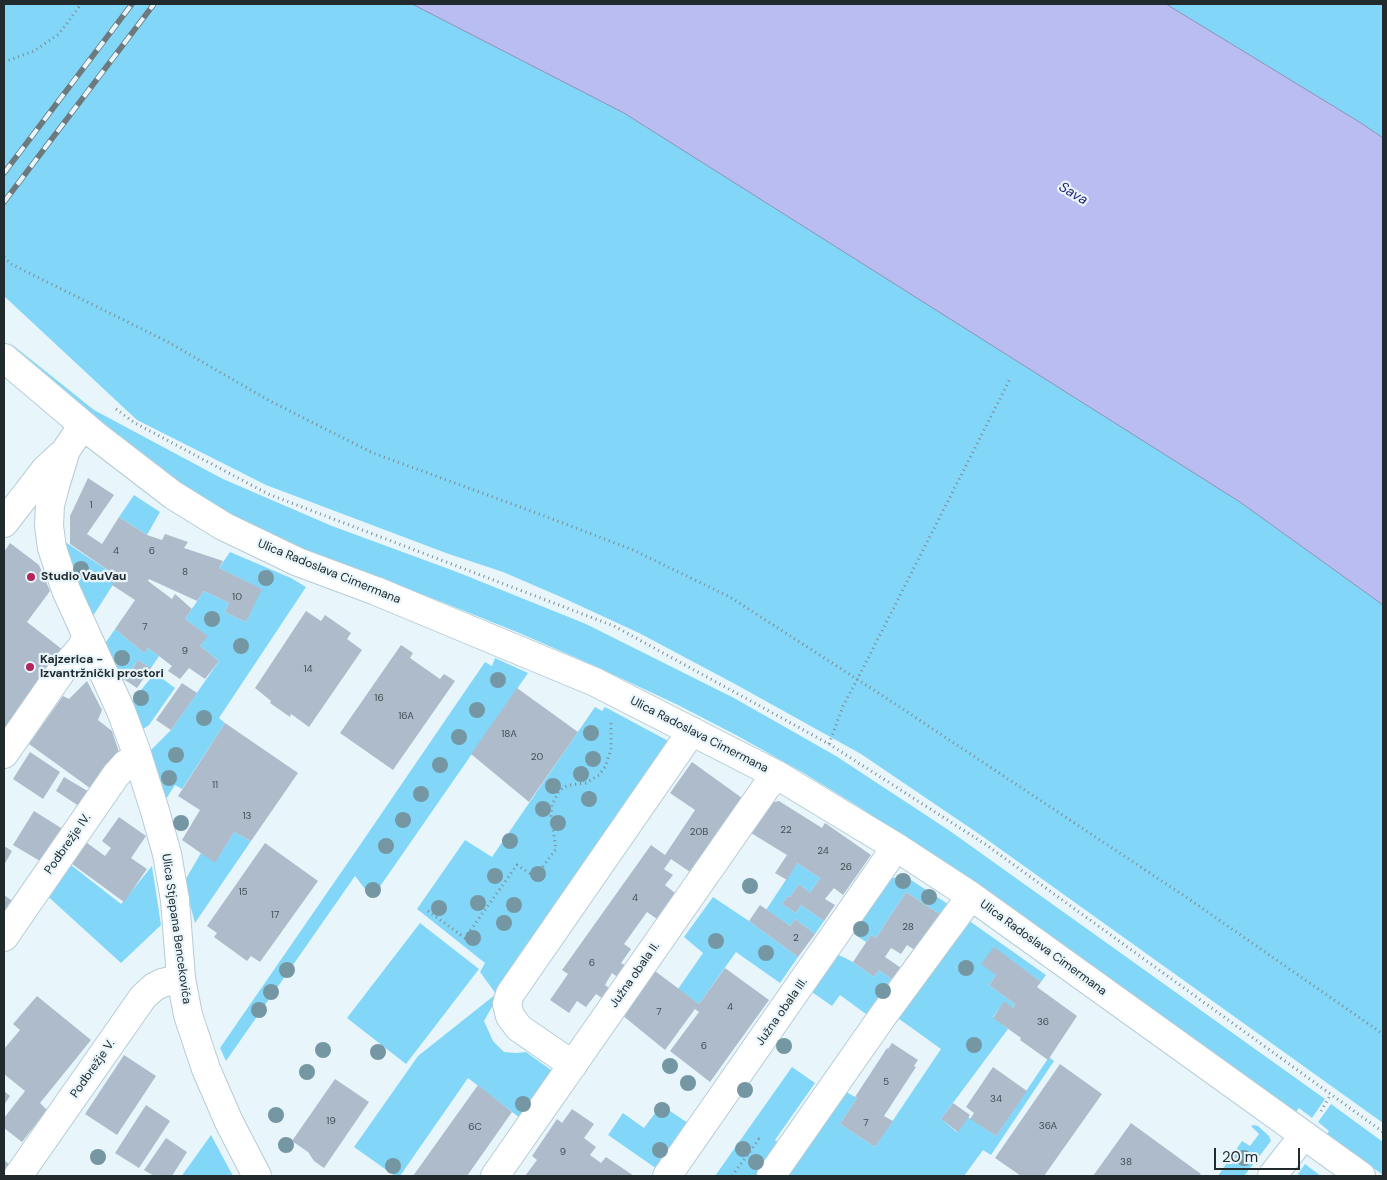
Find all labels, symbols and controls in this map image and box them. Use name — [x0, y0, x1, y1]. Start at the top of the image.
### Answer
water label: Sava — [1055, 179, 1091, 209]
house number: 1 — [89, 499, 93, 511]
street label: Ulica Radoslava Cimermana — [255, 537, 403, 607]
house number: 4 — [113, 545, 119, 557]
house number: 6 — [149, 545, 155, 557]
house number: 8 — [182, 566, 188, 578]
place label: Studio VauVau — [41, 570, 126, 584]
marker: Studio VauVau — [25, 571, 37, 583]
house number: 10 — [232, 591, 242, 603]
house number: 7 — [142, 621, 148, 633]
house number: 9 — [182, 645, 188, 657]
place label: Kajzerica - Izvantržnički prostori — [40, 653, 164, 681]
marker: Kajzerica - Izvantržnički prostori — [24, 661, 36, 673]
house number: 14 — [303, 663, 313, 675]
house number: 16 — [374, 692, 384, 704]
street label: Ulica Radoslava Cimermana — [628, 694, 770, 776]
house number: 16A — [398, 710, 414, 722]
house number: 18A — [501, 728, 517, 740]
house number: 20 — [531, 751, 543, 763]
house number: 11 — [212, 779, 218, 791]
house number: 13 — [242, 810, 252, 822]
street label: Podbrežje IV. — [42, 811, 94, 877]
house number: 22 — [780, 824, 792, 836]
house number: 20B — [690, 826, 708, 838]
house number: 24 — [817, 845, 829, 857]
street label: Ulica Stjepana Bencekovića — [158, 853, 194, 1005]
house number: 26 — [840, 861, 852, 873]
house number: 15 — [238, 886, 248, 898]
house number: 4 — [632, 892, 638, 904]
street label: Ulica Radoslava Cimermana — [977, 897, 1109, 999]
house number: 17 — [271, 909, 279, 921]
house number: 28 — [902, 921, 914, 933]
house number: 2 — [793, 932, 799, 944]
street label: Južna obala II. — [607, 940, 663, 1010]
house number: 6 — [589, 957, 595, 969]
street label: Južna obala III. — [753, 975, 811, 1049]
house number: 4 — [727, 1001, 733, 1013]
house number: 7 — [656, 1006, 662, 1018]
house number: 36 — [1037, 1016, 1049, 1028]
street label: Podbrežje V. — [68, 1037, 118, 1101]
house number: 6 — [701, 1040, 707, 1052]
house number: 5 — [883, 1076, 889, 1088]
house number: 34 — [990, 1093, 1002, 1105]
house number: 19 — [326, 1115, 336, 1127]
house number: 7 — [863, 1117, 869, 1129]
house number: 36A — [1039, 1120, 1057, 1132]
house number: 6C — [468, 1121, 482, 1133]
scale bar — [1217, 1138, 1303, 1170]
house number: 9 — [560, 1146, 566, 1158]
text: 20 m — [1222, 1147, 1258, 1167]
house number: 38 — [1120, 1156, 1132, 1168]

